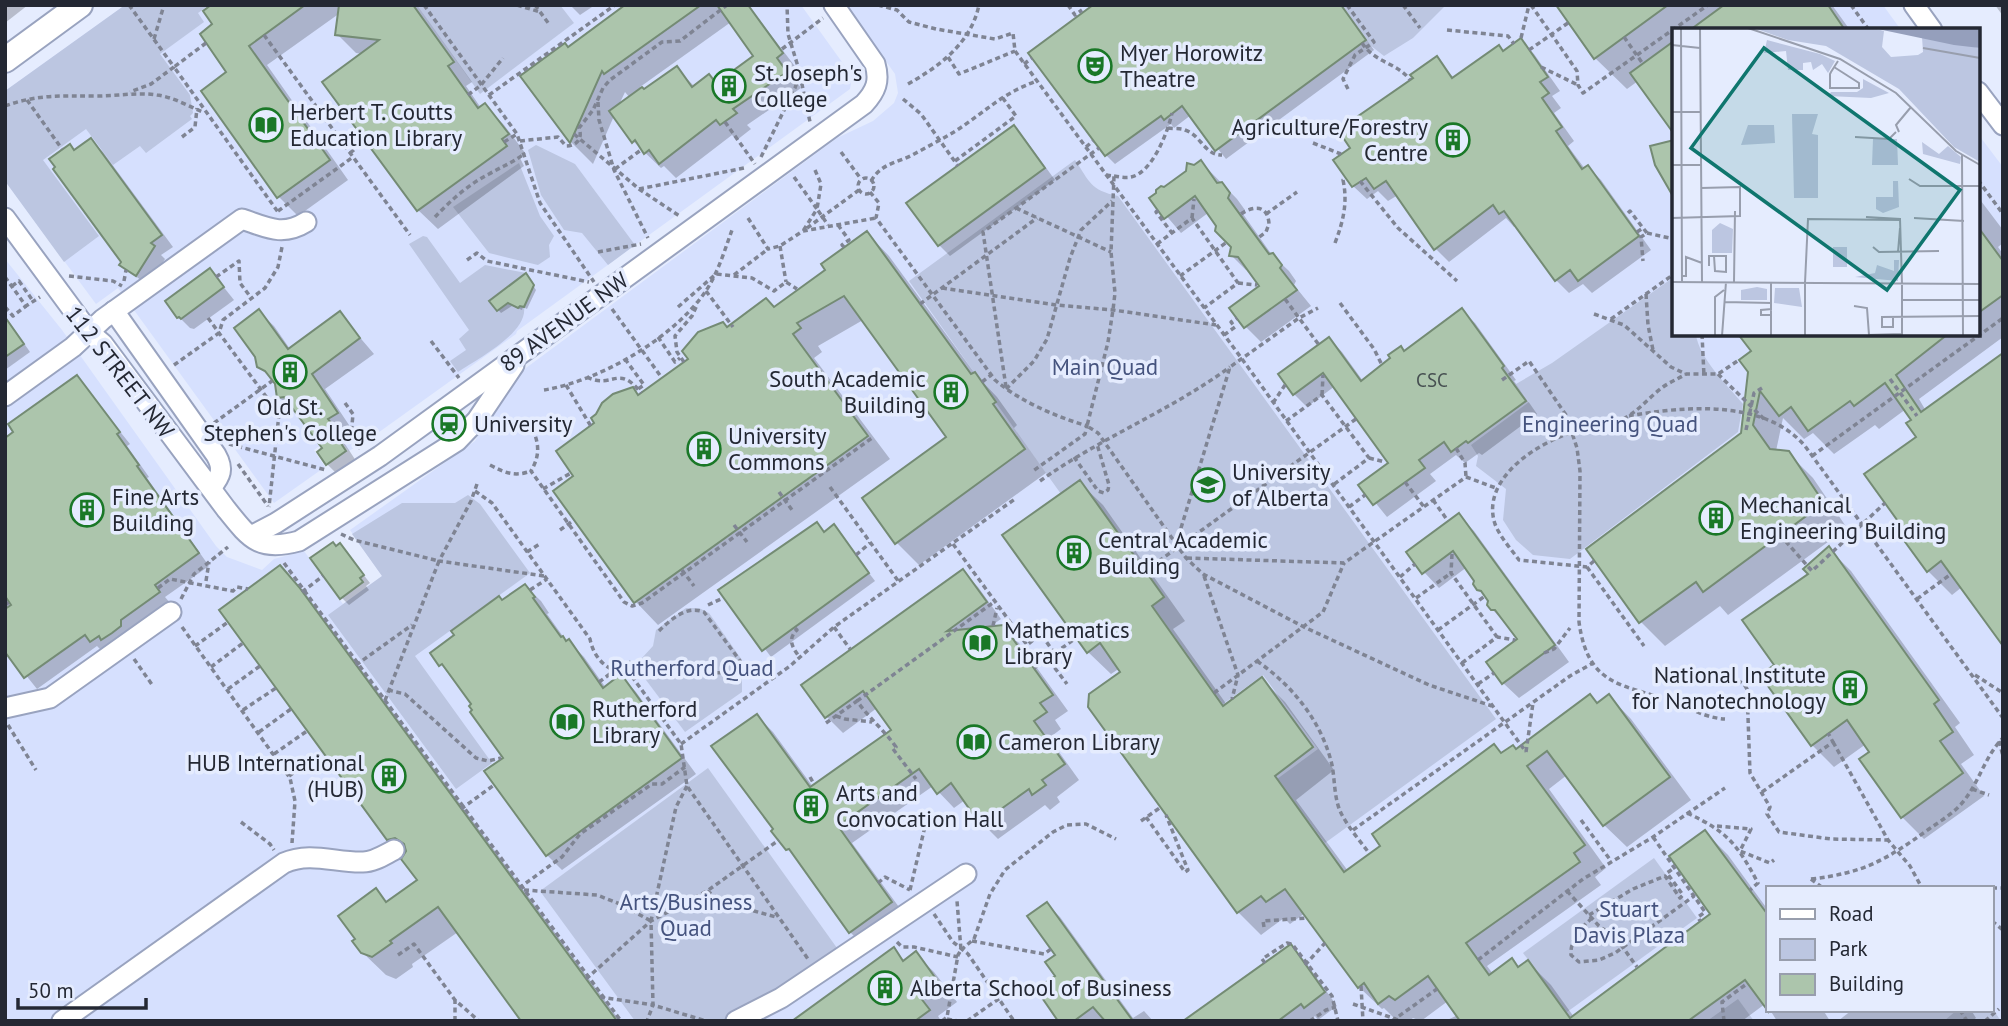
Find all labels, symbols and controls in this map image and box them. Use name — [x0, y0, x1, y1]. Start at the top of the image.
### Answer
inset map — [1672, 28, 1980, 336]
place label: Myer Horowitz Theatre — [1120, 38, 1263, 93]
theatre icon: Myer Horowitz Theatre — [1076, 47, 1114, 85]
place label: St. Joseph's College — [754, 58, 862, 113]
building icon: St. Joseph's College — [710, 67, 748, 105]
place label: Herbert T. Coutts Education Library — [290, 97, 462, 152]
library icon: Herbert T. Coutts Education Library — [247, 106, 285, 144]
place label: Agriculture/Forestry Centre — [1231, 112, 1428, 167]
building icon: Agriculture/Forestry Centre — [1434, 121, 1472, 159]
street label: 89 AVENUE NW — [494, 265, 634, 378]
street label: 112 STREET NW — [60, 300, 181, 443]
park label: Main Quad — [1052, 352, 1158, 381]
building icon: Old St. Stephen's College — [271, 353, 309, 391]
place label: South Academic Building — [769, 364, 926, 419]
house number: CSC — [1416, 368, 1448, 392]
building icon: South Academic Building — [932, 373, 970, 411]
place label: Old St. Stephen's College — [203, 392, 377, 447]
station icon: University — [430, 405, 468, 443]
place label: University — [474, 409, 573, 438]
park label: Engineering Quad — [1522, 409, 1698, 438]
place label: University Commons — [728, 421, 827, 476]
building icon: University Commons — [685, 430, 723, 468]
place label: University of Alberta — [1232, 457, 1331, 512]
school or university icon: University of Alberta — [1189, 466, 1227, 504]
place label: Fine Arts Building — [112, 482, 199, 537]
place label: Mechanical Engineering Building — [1740, 490, 1946, 545]
building icon: Fine Arts Building — [68, 491, 106, 529]
building icon: Mechanical Engineering Building — [1697, 499, 1735, 537]
place label: Central Academic Building — [1098, 525, 1268, 580]
building icon: Central Academic Building — [1055, 534, 1093, 572]
place label: Mathematics Library — [1004, 615, 1130, 670]
library icon: Mathematics Library — [961, 624, 999, 662]
park label: Rutherford Quad — [610, 653, 774, 682]
place label: National Institute for Nanotechnology — [1632, 660, 1826, 715]
building icon: National Institute for Nanotechnology — [1831, 669, 1869, 707]
place label: Rutherford Library — [592, 694, 697, 749]
library icon: Rutherford Library — [548, 703, 586, 741]
library icon: Cameron Library — [955, 723, 993, 761]
place label: Cameron Library — [998, 727, 1160, 756]
place label: HUB International (HUB) — [187, 748, 364, 803]
building icon: HUB International (HUB) — [370, 757, 408, 795]
place label: Arts and Convocation Hall — [836, 778, 1004, 833]
building icon: Arts and Convocation Hall — [792, 787, 830, 825]
legend — [1766, 886, 1994, 1012]
park label: Arts/Business Quad — [620, 887, 752, 942]
park label: Stuart Davis Plaza — [1573, 894, 1685, 949]
text: Road — [1829, 900, 1873, 927]
text: Park — [1829, 935, 1868, 962]
scale bar — [18, 967, 145, 1011]
building icon: Alberta School of Business — [866, 969, 904, 1007]
text: Building — [1829, 970, 1904, 997]
place label: Alberta School of Business — [910, 973, 1172, 1002]
text: 50 m — [28, 977, 74, 1004]

